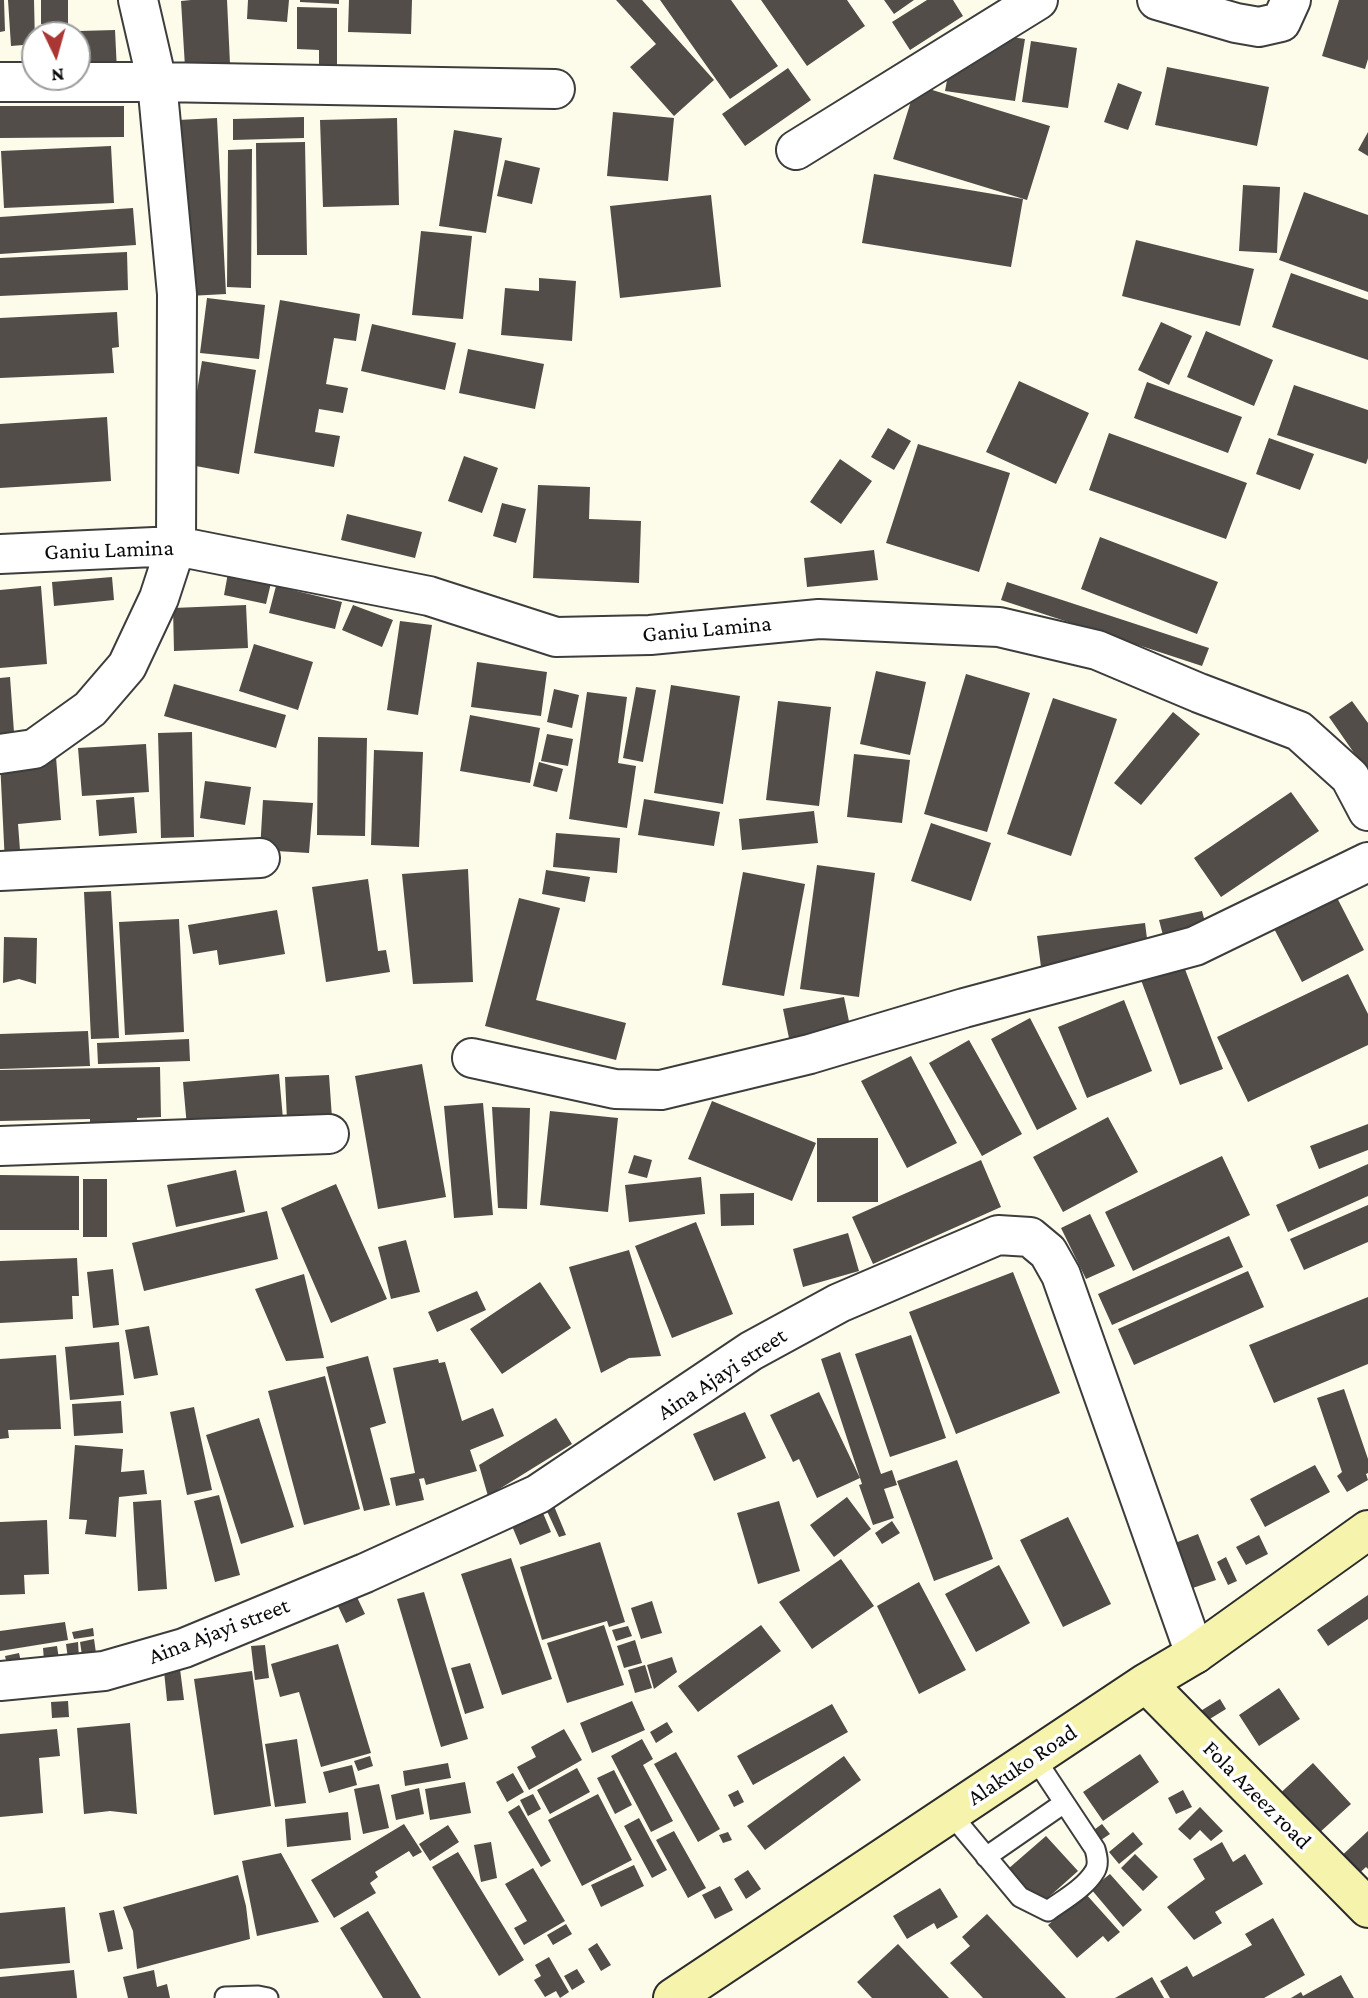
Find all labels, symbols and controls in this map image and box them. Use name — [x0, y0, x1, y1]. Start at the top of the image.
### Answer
north arrow — [21, 21, 91, 91]
text: N — [50, 64, 65, 86]
street label: Ganiu Lamina — [44, 534, 174, 566]
street label: Ganiu Lamina — [641, 610, 773, 648]
street label: Aina Ajayi street — [652, 1322, 792, 1426]
street label: Aina Ajayi street — [145, 1591, 293, 1671]
street label: Alakuko Road — [962, 1718, 1082, 1812]
street label: Fola Azeez road — [1197, 1735, 1317, 1855]

